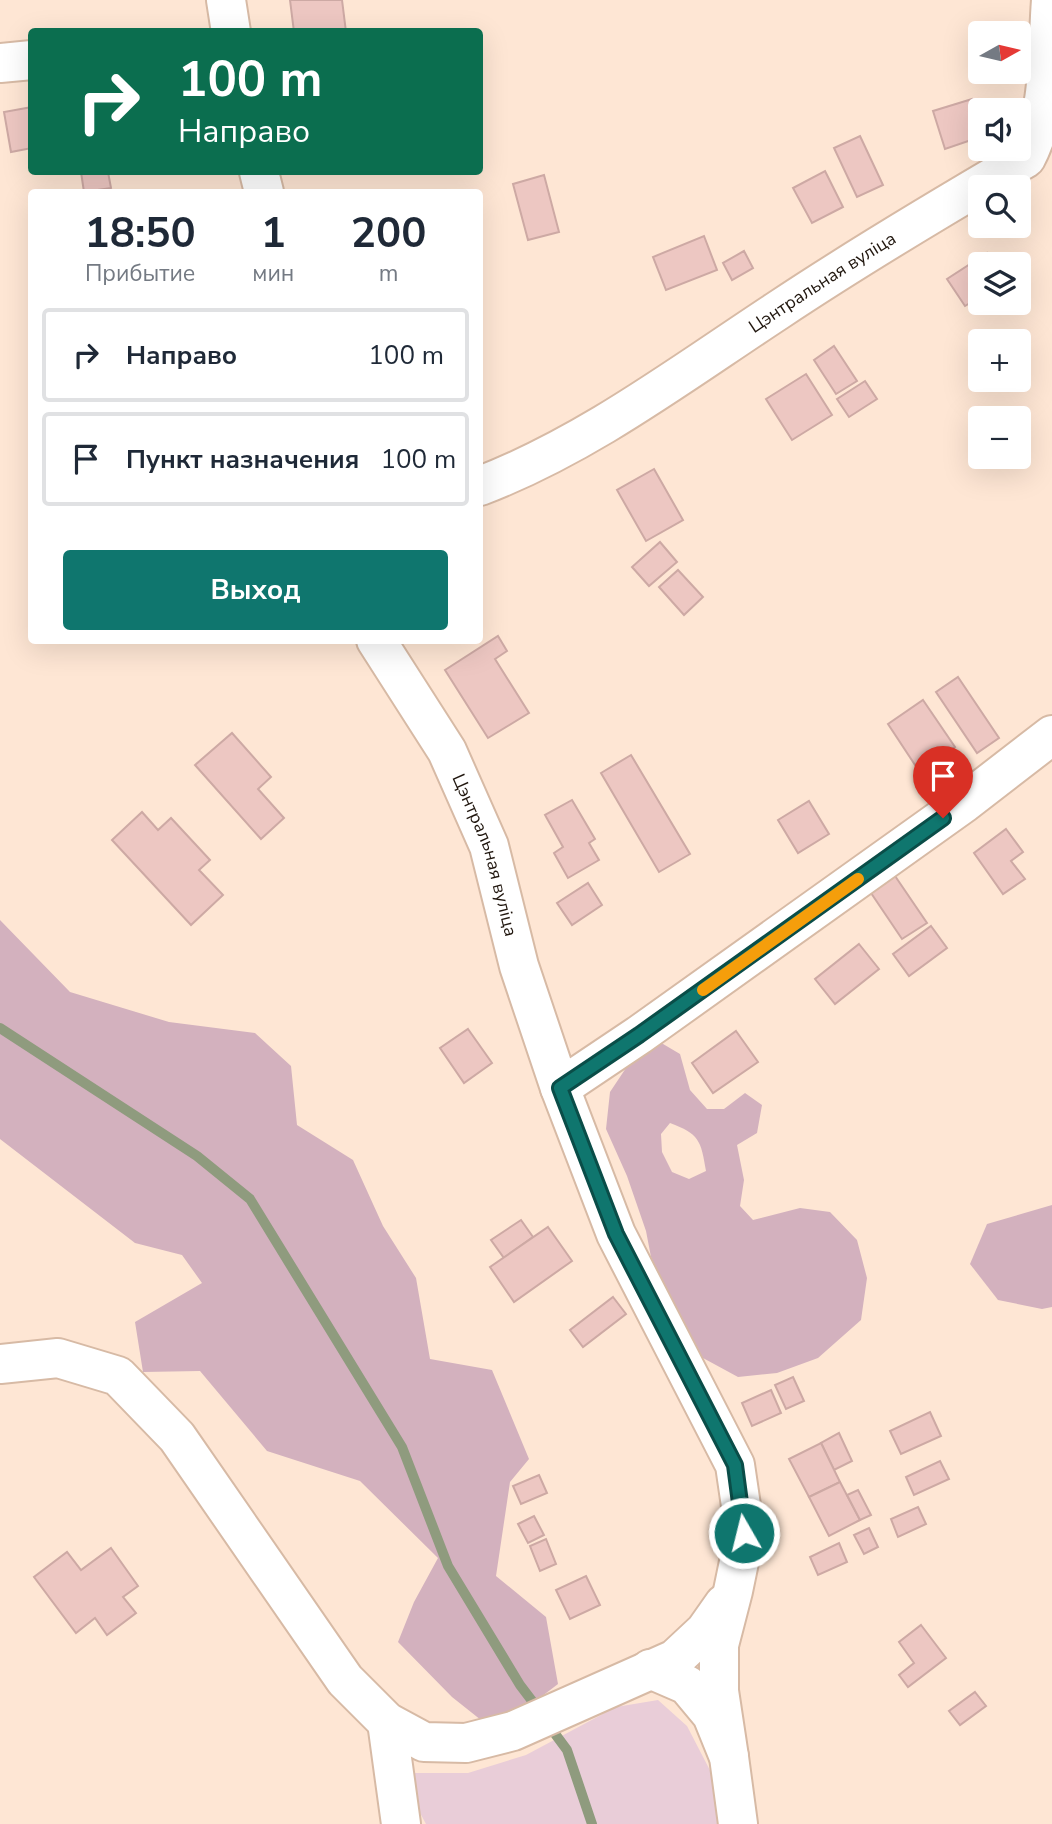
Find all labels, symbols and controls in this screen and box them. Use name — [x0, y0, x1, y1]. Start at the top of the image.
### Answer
north arrow — [968, 21, 1031, 84]
map controls — [968, 21, 1031, 469]
text: 100 m — [178, 46, 322, 113]
icon: right — [63, 56, 154, 147]
button: sound — [968, 98, 1031, 161]
text: Направо — [178, 110, 310, 153]
button: search — [968, 175, 1031, 238]
text: 18:50 — [85, 205, 196, 262]
text: 1 — [261, 205, 286, 262]
text: 200 — [351, 205, 426, 262]
street label: Цэнтральная вуліца — [744, 226, 900, 339]
button: layers — [968, 252, 1031, 315]
text: Прибытие — [85, 258, 195, 289]
text: мин — [252, 258, 294, 289]
text: m — [379, 258, 399, 289]
button: + — [968, 329, 1031, 392]
icon: right — [67, 336, 105, 374]
text: Направо — [126, 338, 237, 373]
text: 100 m — [368, 338, 444, 373]
button: − — [968, 406, 1031, 469]
icon: arrive — [67, 440, 105, 478]
text: Пункт назначения — [126, 442, 359, 477]
text: 100 m — [380, 442, 456, 477]
button: Выход — [63, 550, 448, 630]
pin — [913, 746, 973, 818]
icon: arrive — [924, 757, 962, 795]
street label: Цэнтральная вуліца — [447, 770, 523, 939]
position arrow — [707, 1496, 781, 1570]

